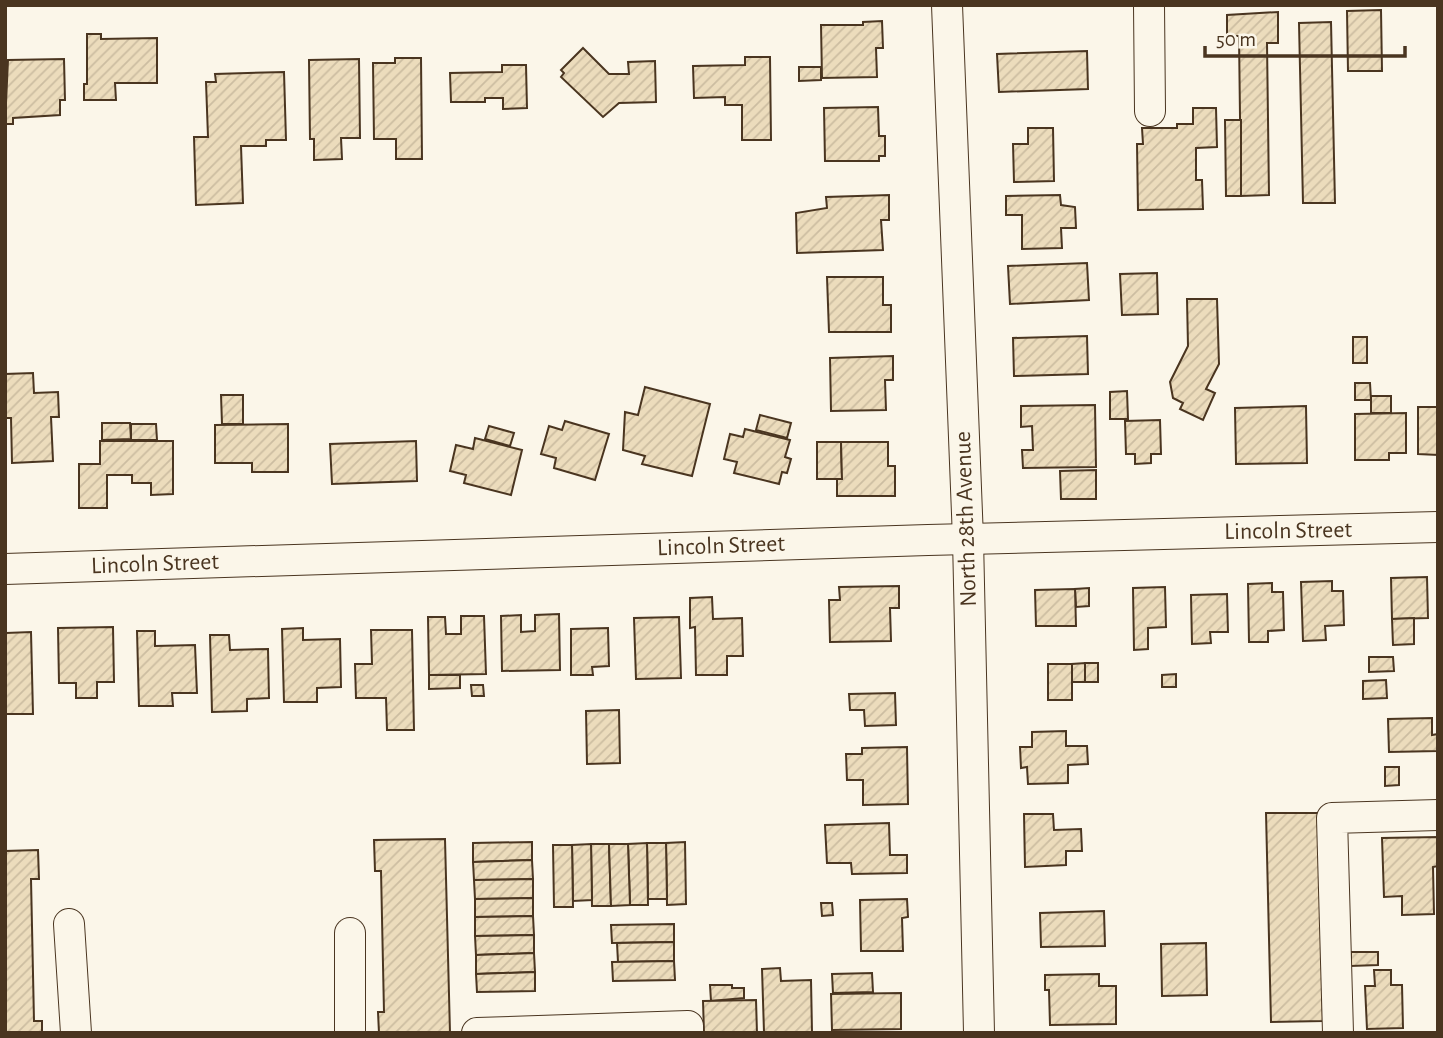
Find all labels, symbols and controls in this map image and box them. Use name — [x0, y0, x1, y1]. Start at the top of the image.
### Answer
scale bar — [1205, 14, 1404, 58]
text: 50 m — [1216, 29, 1256, 50]
street label: North 28th Avenue — [951, 431, 981, 607]
street label: Lincoln Street — [1224, 518, 1353, 544]
street label: Lincoln Street — [657, 532, 786, 560]
street label: Lincoln Street — [91, 550, 220, 578]

